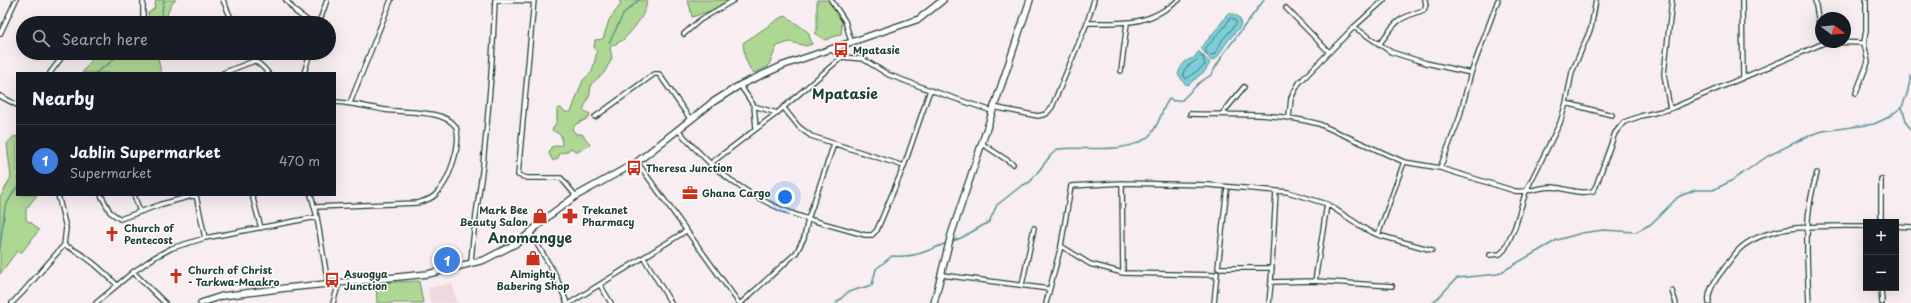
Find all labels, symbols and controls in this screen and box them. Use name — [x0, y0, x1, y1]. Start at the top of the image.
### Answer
north arrow — [1815, 12, 1851, 48]
search box — [16, 16, 336, 60]
icon: search — [30, 27, 52, 49]
text: Search here — [62, 27, 148, 50]
bus stop icon: Mpatasie — [832, 41, 850, 59]
place label: Mpatasie — [853, 42, 901, 57]
district label: Mpatasie — [812, 83, 878, 104]
text: Nearby — [32, 85, 94, 111]
text: Jablin Supermarket — [70, 140, 221, 163]
text: 1 — [42, 151, 48, 170]
text: 470 m — [279, 151, 320, 170]
bus stop icon: Theresa Junction — [625, 159, 643, 177]
place label: Theresa Junction — [646, 160, 732, 175]
text: Supermarket — [70, 163, 152, 182]
office icon: Ghana Cargo — [681, 184, 699, 202]
place label: Ghana Cargo — [702, 185, 770, 200]
your location — [775, 187, 795, 207]
place label: Mark Bee Beauty Salon — [460, 202, 528, 229]
place label: Trekanet Pharmacy — [582, 202, 635, 229]
shop icon: Mark Bee Beauty Salon — [531, 207, 549, 225]
pharmacy icon: Trekanet Pharmacy — [561, 207, 579, 225]
map controls — [1863, 219, 1899, 291]
button: + — [1863, 219, 1899, 255]
place label: Church of Pentecost — [124, 220, 175, 247]
church icon: Church of Pentecost — [103, 225, 121, 243]
district label: Anomangye — [488, 227, 572, 248]
pin: 1 — [434, 245, 460, 275]
shop icon: Almighty Babering Shop — [524, 249, 542, 267]
button: − — [1863, 255, 1899, 291]
place label: Church of Christ - Tarkwa-Maakro — [188, 262, 280, 289]
place label: Asuogya Junction — [344, 266, 388, 293]
place label: Almighty Babering Shop — [497, 266, 569, 293]
church icon: Church of Christ - Tarkwa-Maakro — [167, 267, 185, 285]
bus stop icon: Asuogya Junction — [323, 271, 341, 289]

